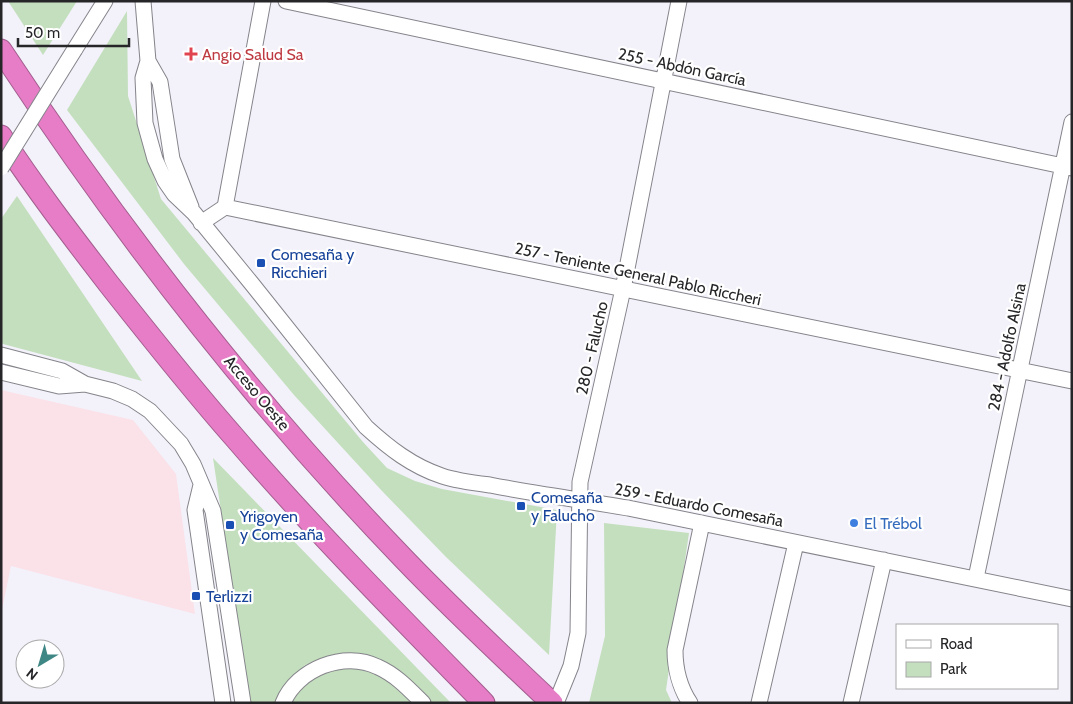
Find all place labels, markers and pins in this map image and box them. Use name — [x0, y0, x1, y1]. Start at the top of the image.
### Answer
place label: Angio Salud Sa — [202, 45, 304, 64]
marker: Angio Salud Sa — [184, 47, 198, 61]
place label: Comesaña y Ricchieri — [271, 245, 354, 282]
marker: Comesaña y Ricchieri — [255, 257, 267, 269]
place label: Comesaña y Falucho — [531, 488, 603, 525]
marker: Comesaña y Falucho — [515, 500, 527, 512]
place label: Yrigoyen y Comesaña — [239, 507, 324, 544]
place label: El Trébol — [864, 514, 922, 533]
marker: El Trébol — [848, 517, 860, 529]
marker: Yrigoyen y Comesaña — [224, 519, 236, 531]
place label: Terlizzi — [206, 587, 252, 606]
marker: Terlizzi — [190, 590, 202, 602]

